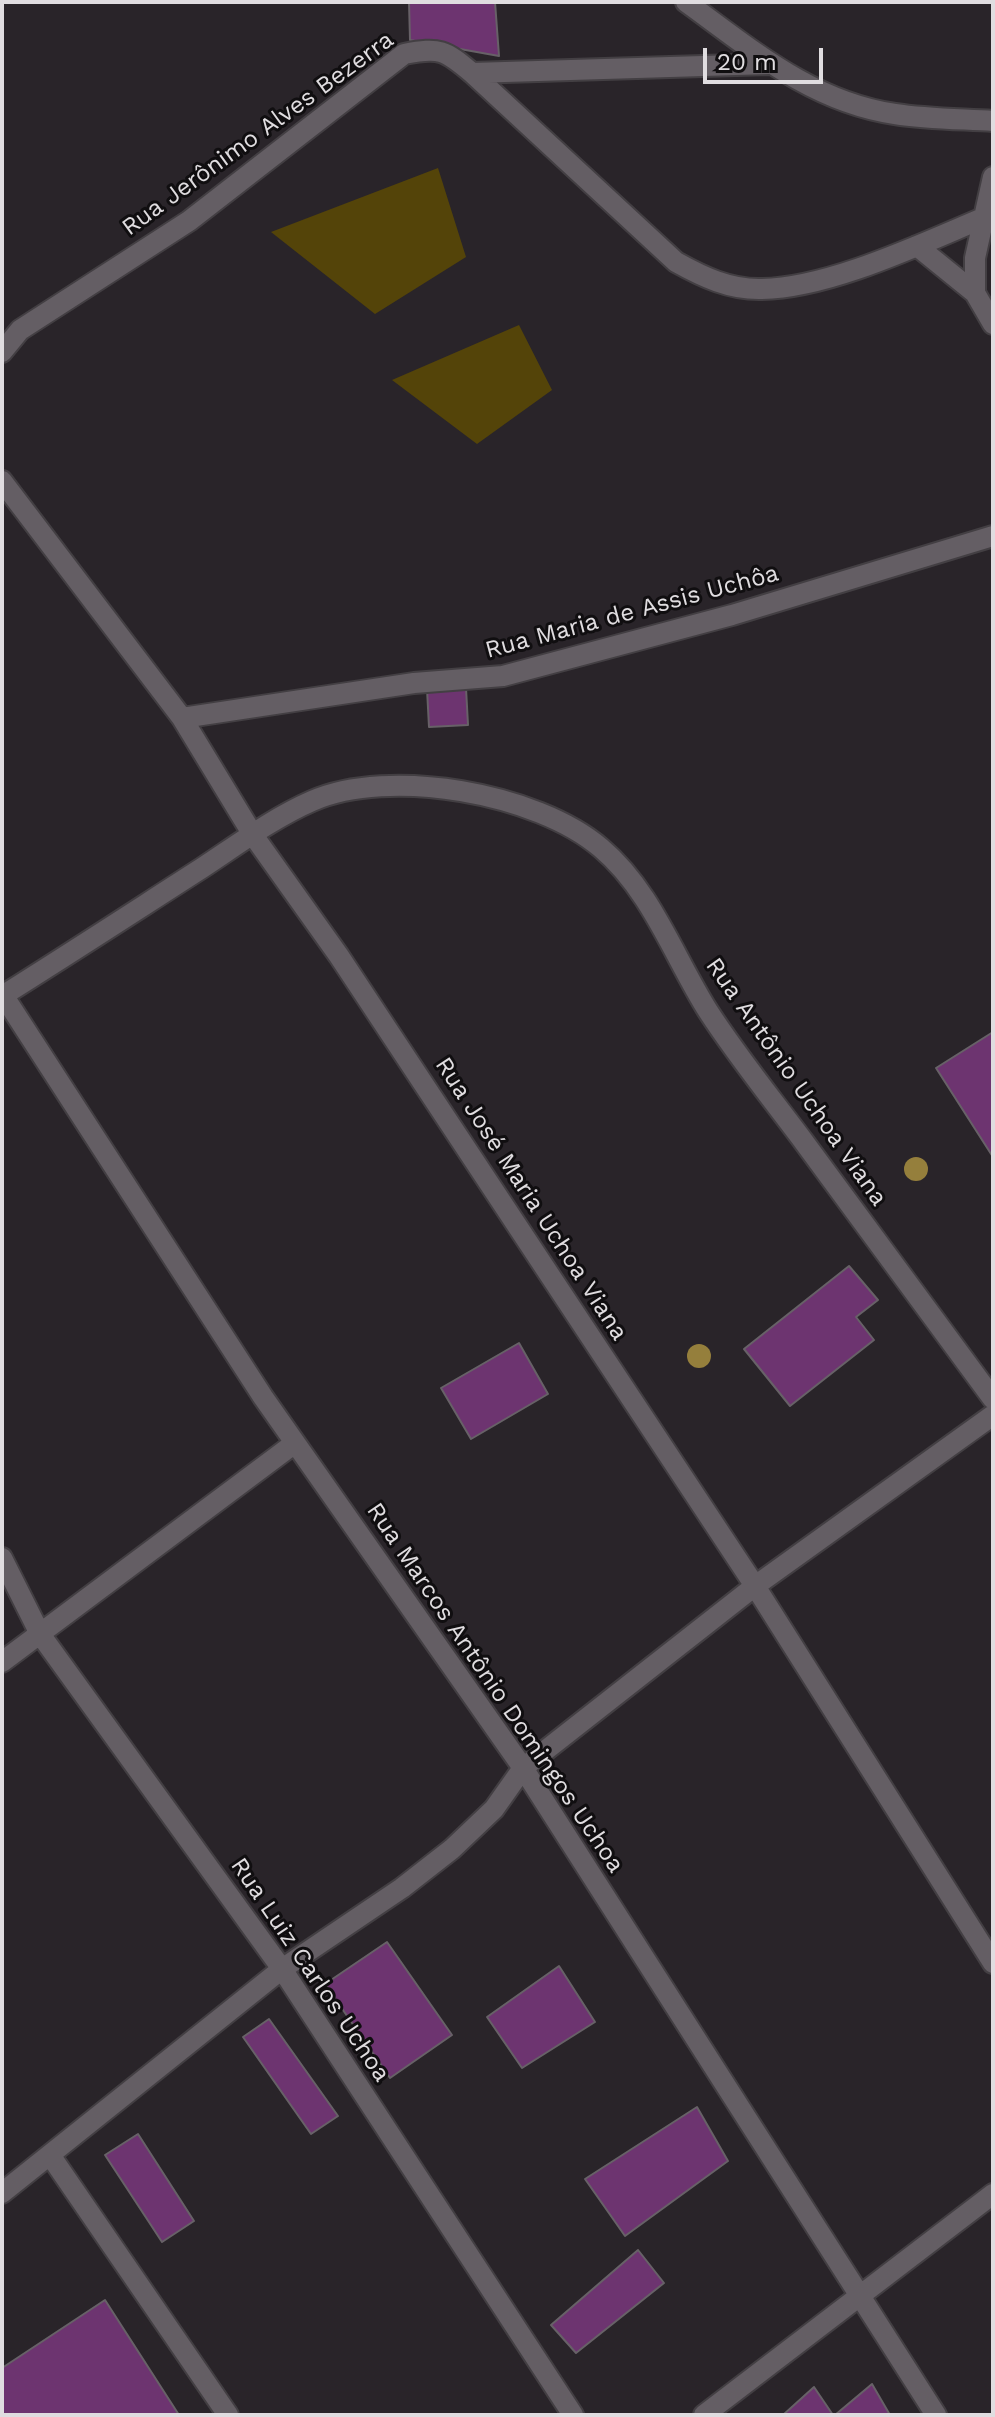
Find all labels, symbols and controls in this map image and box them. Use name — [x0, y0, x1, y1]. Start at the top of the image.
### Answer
street label: Rua Jerônimo Alves Bezerra — [117, 26, 399, 242]
scale bar — [707, 32, 827, 82]
text: 20 m — [717, 48, 777, 76]
street label: Rua Maria de Assis Uchôa — [482, 559, 782, 665]
street label: Rua Antônio Uchoa Viana — [699, 952, 893, 1212]
street label: Rua José Maria Uchoa Viana — [429, 1052, 633, 1346]
street label: Rua Marcos Antônio Domingos Uchoa — [360, 1498, 630, 1878]
street label: Rua Luiz Carlos Uchoa — [224, 1852, 396, 2088]

